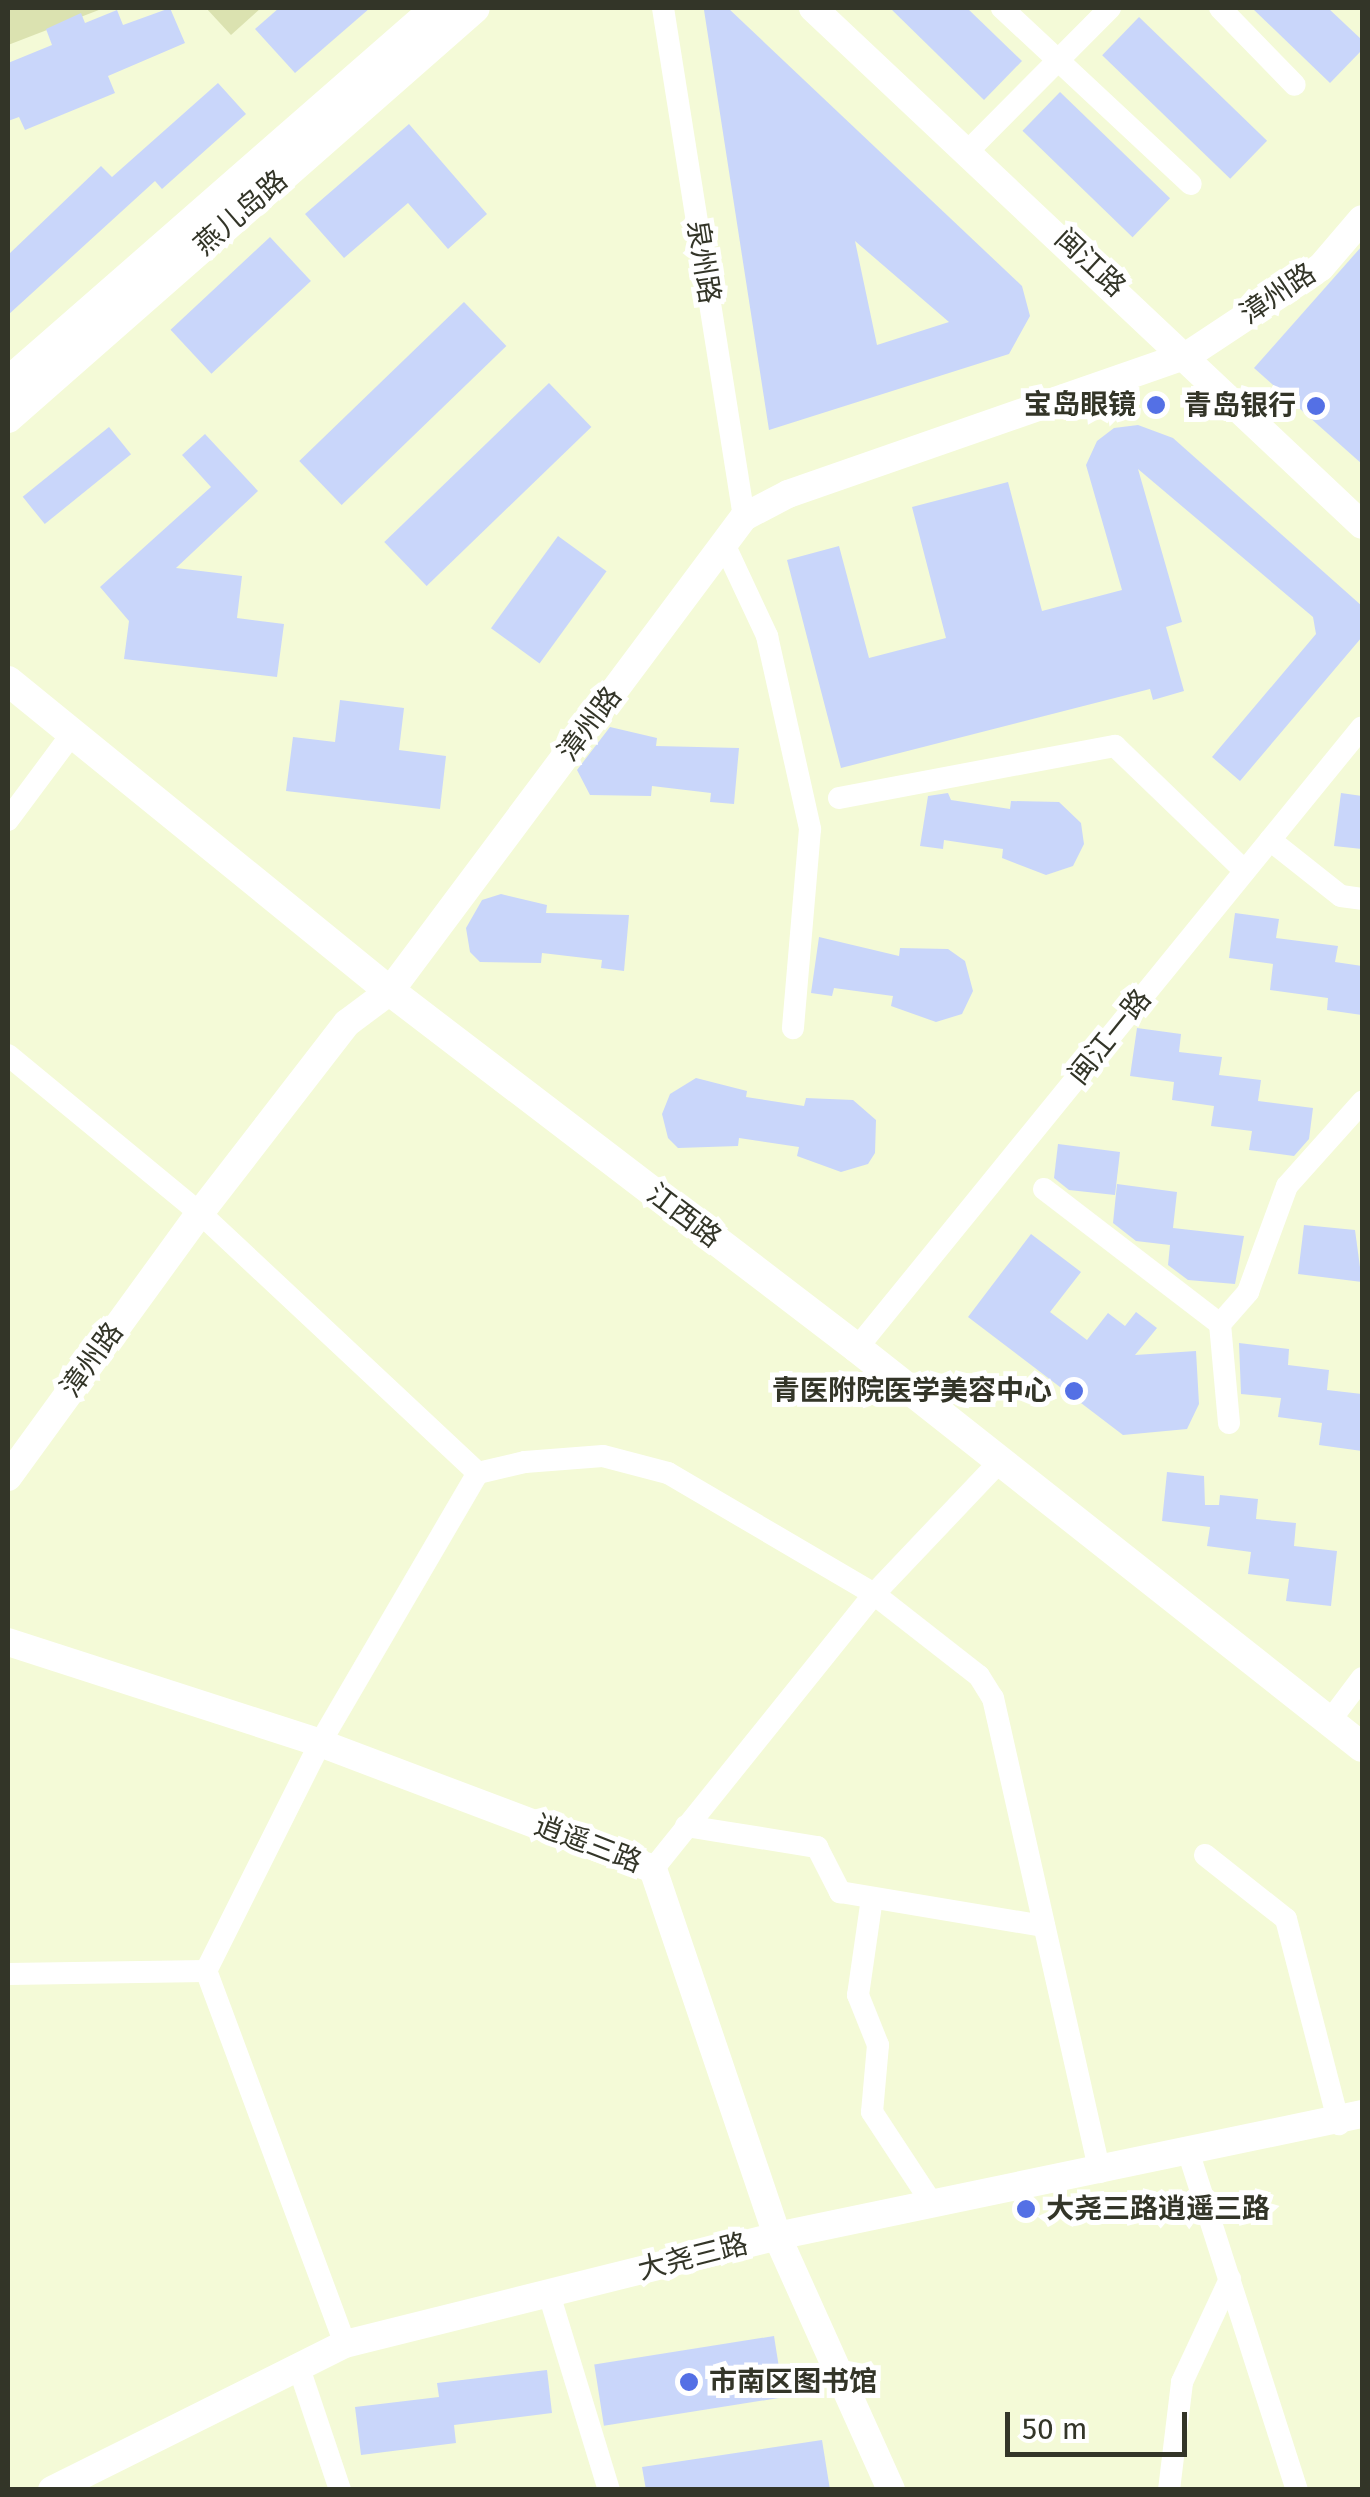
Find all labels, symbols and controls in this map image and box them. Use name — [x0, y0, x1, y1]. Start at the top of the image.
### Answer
street label: 燕儿岛路 — [188, 164, 294, 262]
street label: 泉州路 — [680, 218, 726, 306]
street label: 闽江路 — [1048, 222, 1132, 304]
street label: 漳州路 — [1234, 257, 1322, 331]
place label: 宝岛眼镜 — [1024, 388, 1136, 422]
place label: 青岛银行 — [1184, 389, 1296, 423]
marker: 宝岛眼镜 — [1145, 394, 1167, 416]
marker: 青岛银行 — [1305, 395, 1327, 417]
street label: 漳州路 — [551, 680, 629, 768]
street label: 闽江一路 — [1062, 983, 1158, 1091]
street label: 江西路 — [640, 1177, 728, 1255]
street label: 漳州路 — [54, 1316, 130, 1404]
place label: 青医附院医学美容中心 — [772, 1374, 1052, 1408]
marker: 青医附院医学美容中心 — [1061, 1378, 1087, 1404]
street label: 逍遥三路 — [530, 1808, 646, 1880]
place label: 大尧三路逍遥三路 — [1046, 2192, 1270, 2226]
marker: 大尧三路逍遥三路 — [1015, 2198, 1037, 2220]
street label: 大尧三路 — [635, 2227, 751, 2287]
place label: 市南区图书馆 — [709, 2365, 877, 2399]
marker: 市南区图书馆 — [678, 2371, 700, 2393]
scale bar — [1010, 2392, 1192, 2454]
text: 50 m — [1022, 2411, 1087, 2447]

